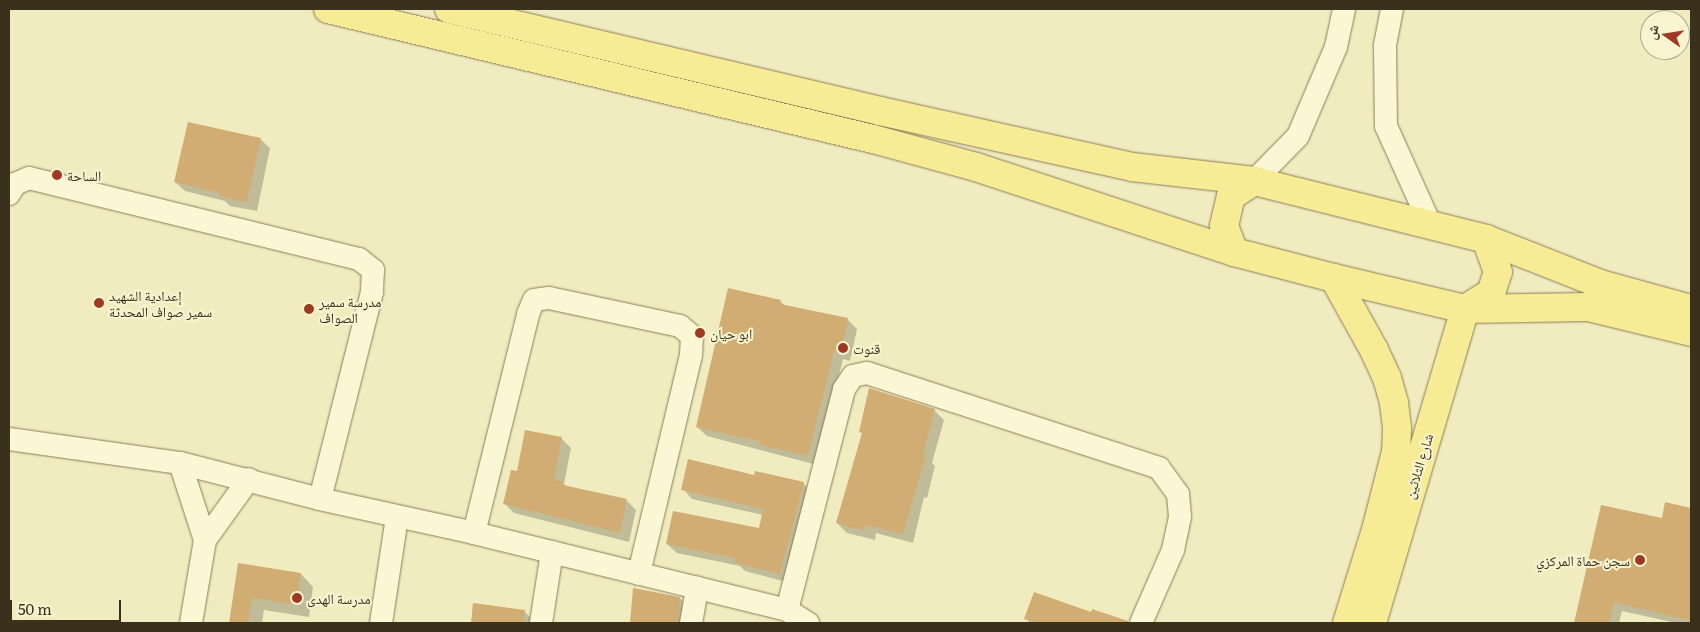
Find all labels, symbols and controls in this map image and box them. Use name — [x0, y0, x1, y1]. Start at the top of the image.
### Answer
north arrow — [1640, 10, 1690, 60]
text: ش — [1640, 22, 1663, 41]
place label: الساحة — [67, 167, 101, 183]
marker: الساحة — [51, 169, 63, 181]
place label: إعدادية الشهيد سمير صواف المحدثة — [109, 287, 212, 320]
place label: مدرسة سمير الصواف — [319, 293, 381, 326]
marker: إعدادية الشهيد سمير صواف المحدثة — [93, 297, 105, 309]
marker: مدرسة سمير الصواف — [303, 303, 315, 315]
place label: ابو حيان — [710, 325, 752, 341]
marker: ابو حيان — [694, 327, 706, 339]
place label: قنوت — [853, 340, 880, 356]
marker: قنوت — [837, 342, 849, 354]
street label: شارع الثلاثين — [1400, 431, 1436, 501]
place label: سجن حماة المركزي — [1536, 552, 1630, 568]
marker: سجن حماة المركزي — [1634, 554, 1646, 566]
scale bar — [12, 590, 124, 622]
place label: مدرسة الهدى — [307, 590, 371, 606]
marker: مدرسة الهدى — [291, 592, 303, 604]
text: 50 m — [18, 597, 52, 620]

